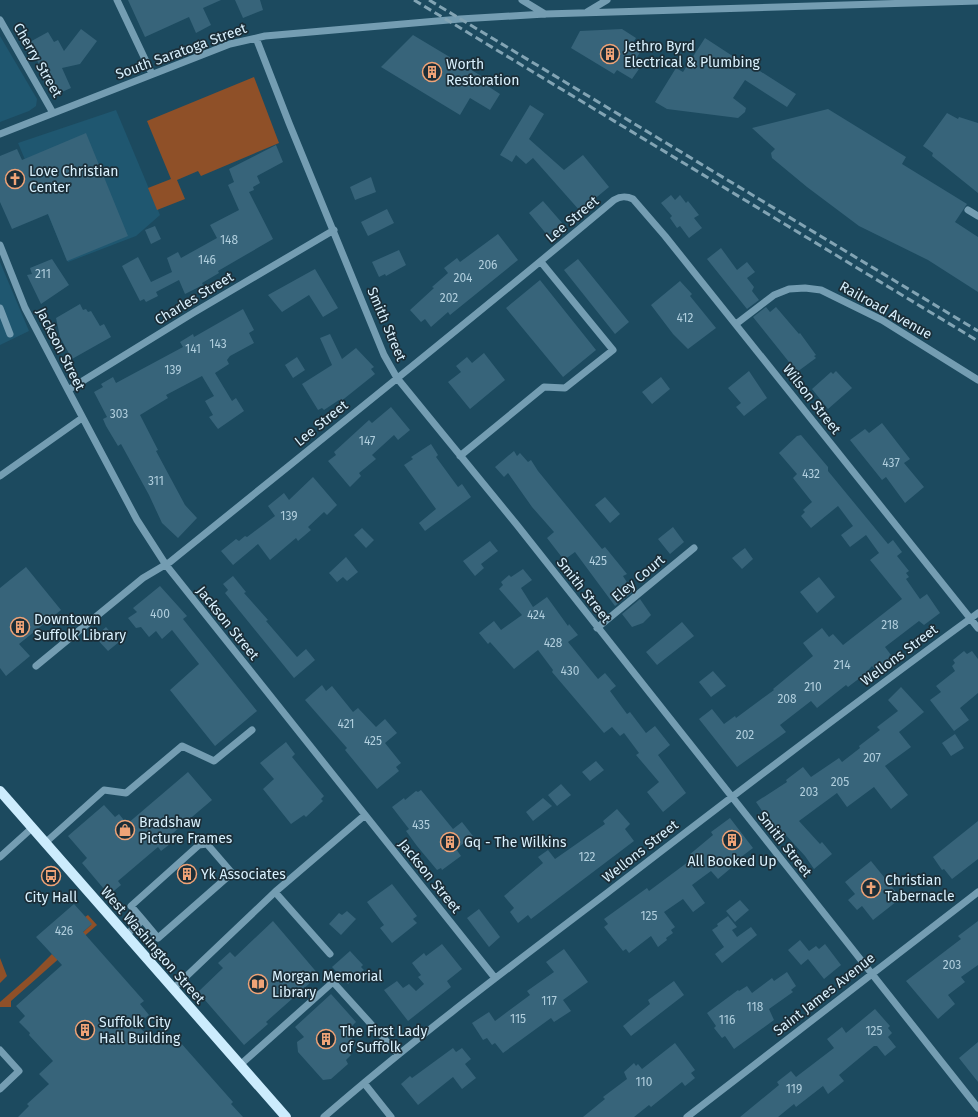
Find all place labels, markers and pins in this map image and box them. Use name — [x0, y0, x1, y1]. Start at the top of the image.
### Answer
place label: Jethro Byrd Electrical & Plumbing — [624, 38, 761, 71]
building icon: Jethro Byrd Electrical & Plumbing — [599, 43, 621, 65]
place label: Worth Restoration — [446, 56, 519, 89]
building icon: Worth Restoration — [421, 61, 443, 83]
place label: Love Christian Center — [29, 163, 119, 196]
church icon: Love Christian Center — [4, 168, 26, 190]
place label: Downtown Suffolk Library — [34, 611, 126, 644]
building icon: Downtown Suffolk Library — [9, 616, 31, 638]
place label: Bradshaw Picture Frames — [139, 814, 233, 847]
shop icon: Bradshaw Picture Frames — [114, 819, 136, 841]
building icon: All Booked Up — [721, 829, 743, 851]
building icon: Gq - The Wilkins — [439, 831, 461, 853]
place label: Gq - The Wilkins — [464, 834, 567, 851]
place label: All Booked Up — [687, 853, 777, 870]
building icon: Yk Associates — [176, 863, 198, 885]
bus stop icon: City Hall — [40, 865, 62, 887]
place label: Yk Associates — [201, 866, 286, 883]
place label: Christian Tabernacle — [885, 872, 955, 905]
church icon: Christian Tabernacle — [860, 877, 882, 899]
place label: City Hall — [25, 889, 77, 906]
place label: Morgan Memorial Library — [272, 968, 382, 1001]
library icon: Morgan Memorial Library — [247, 973, 269, 995]
place label: Suffolk City Hall Building — [99, 1014, 181, 1047]
building icon: Suffolk City Hall Building — [74, 1019, 96, 1041]
place label: The First Lady of Suffolk — [340, 1023, 427, 1056]
building icon: The First Lady of Suffolk — [315, 1028, 337, 1050]

